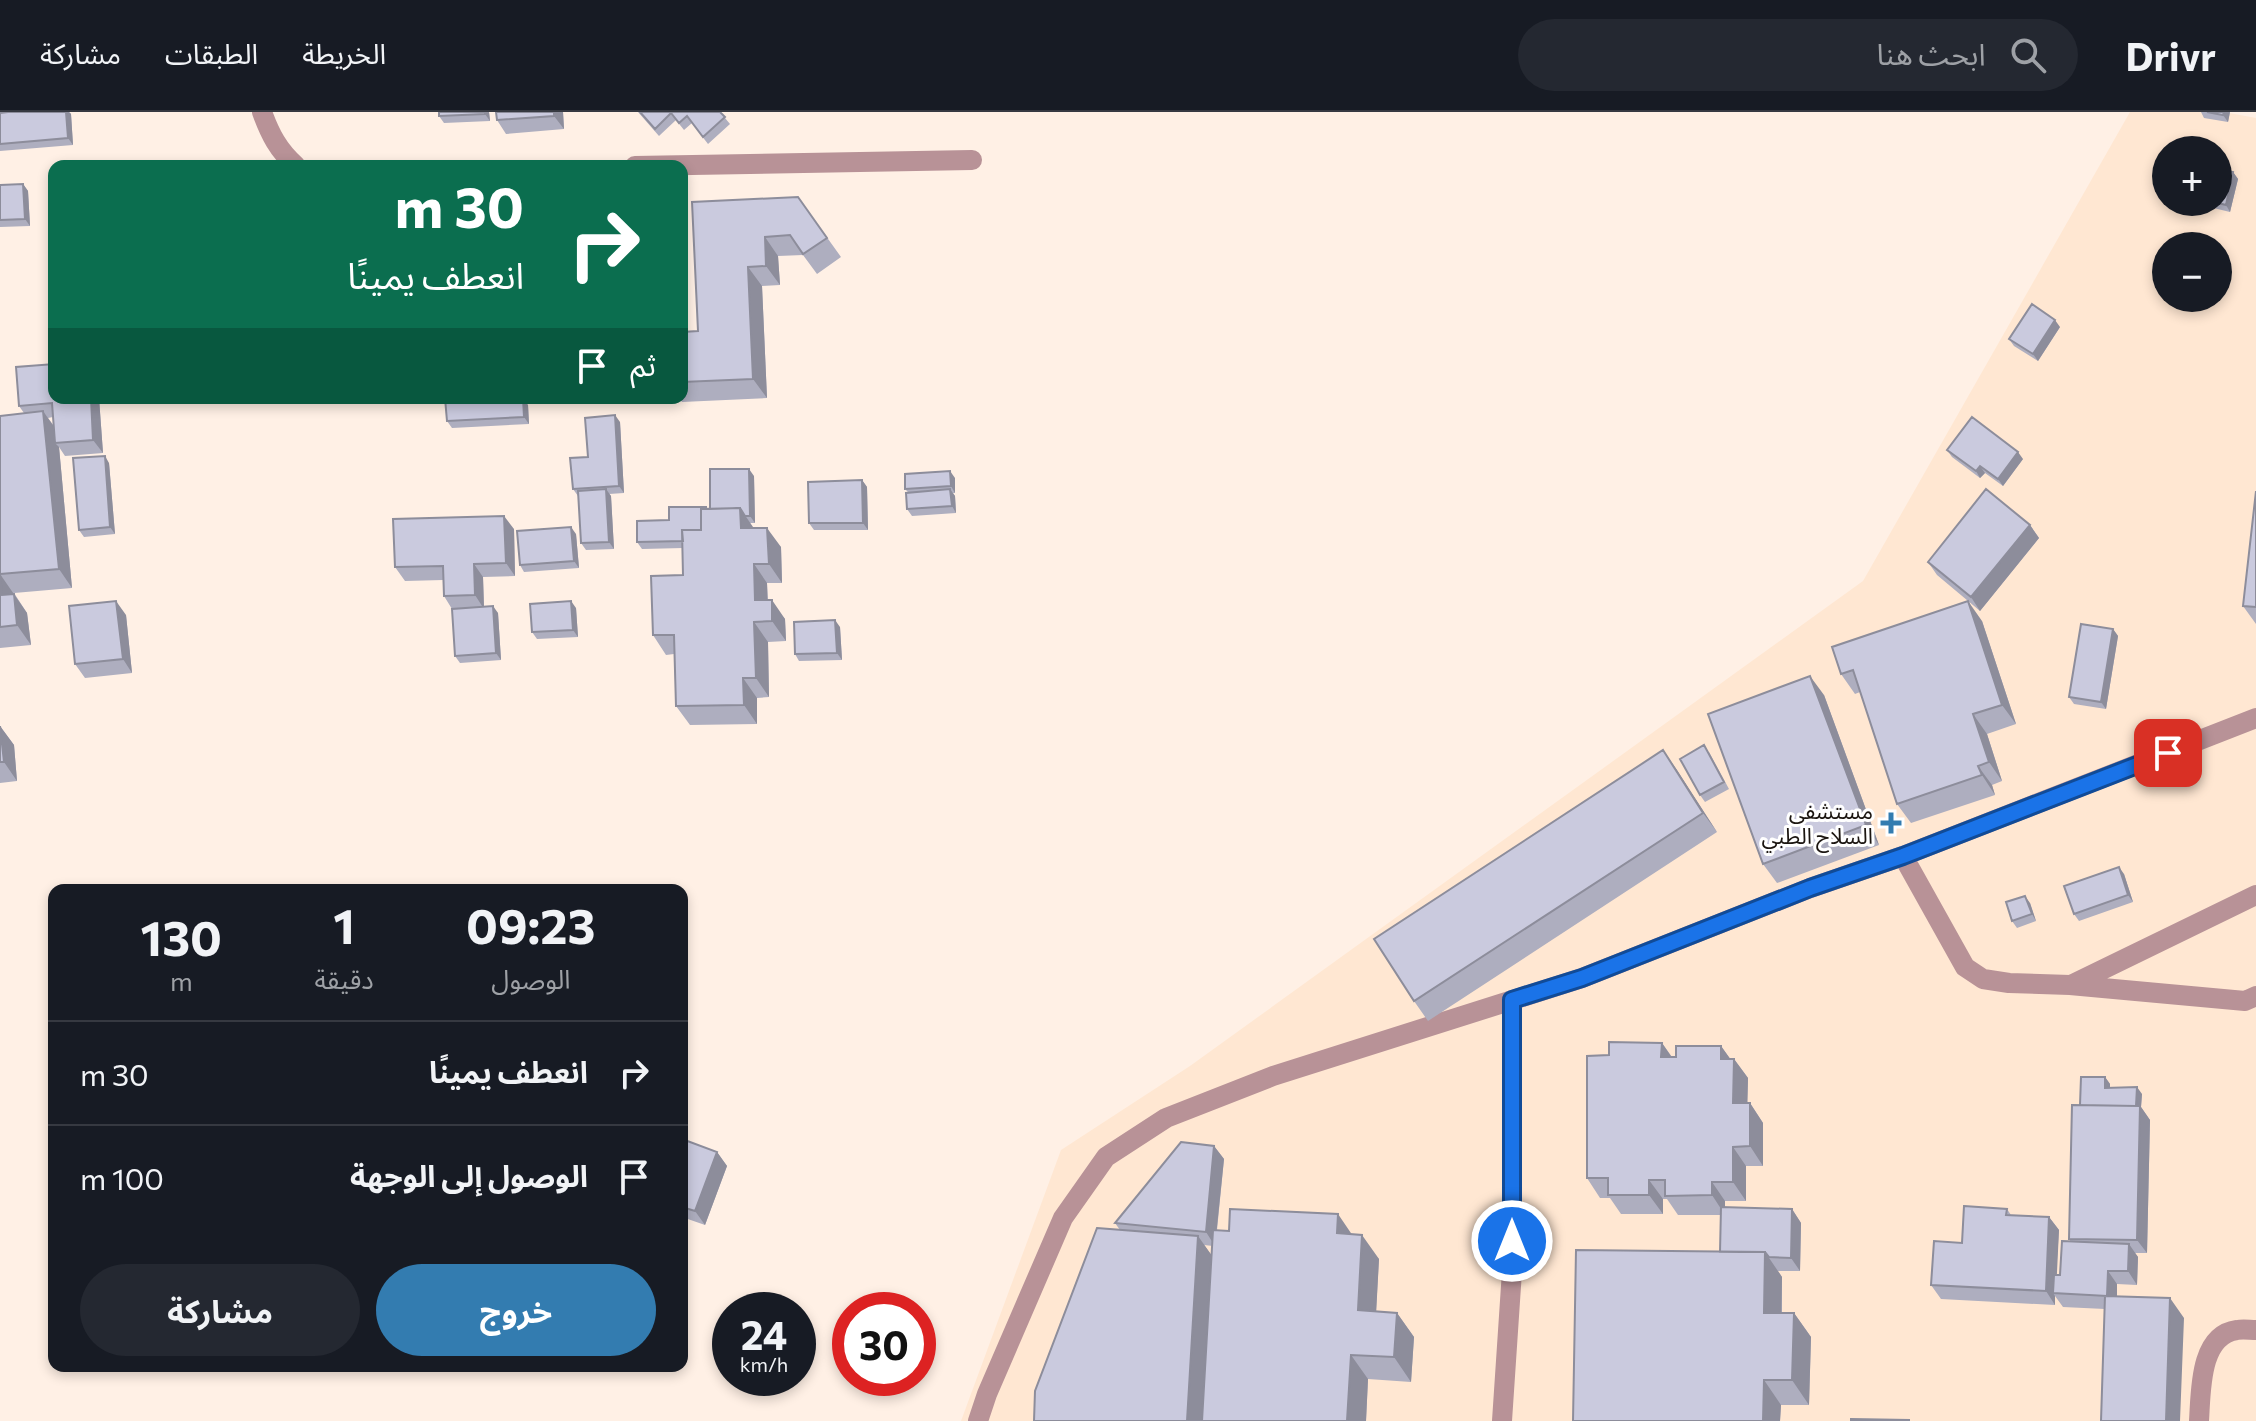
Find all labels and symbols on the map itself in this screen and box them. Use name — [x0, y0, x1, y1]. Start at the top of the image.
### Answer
pin — [2134, 719, 2202, 787]
place label: مستشفى السلاح الطبي — [1762, 797, 1873, 853]
marker: مستشفى السلاح الطبي — [1880, 812, 1902, 834]
position arrow — [1470, 1199, 1554, 1283]
speed limit sign: 30 — [832, 1292, 936, 1396]

